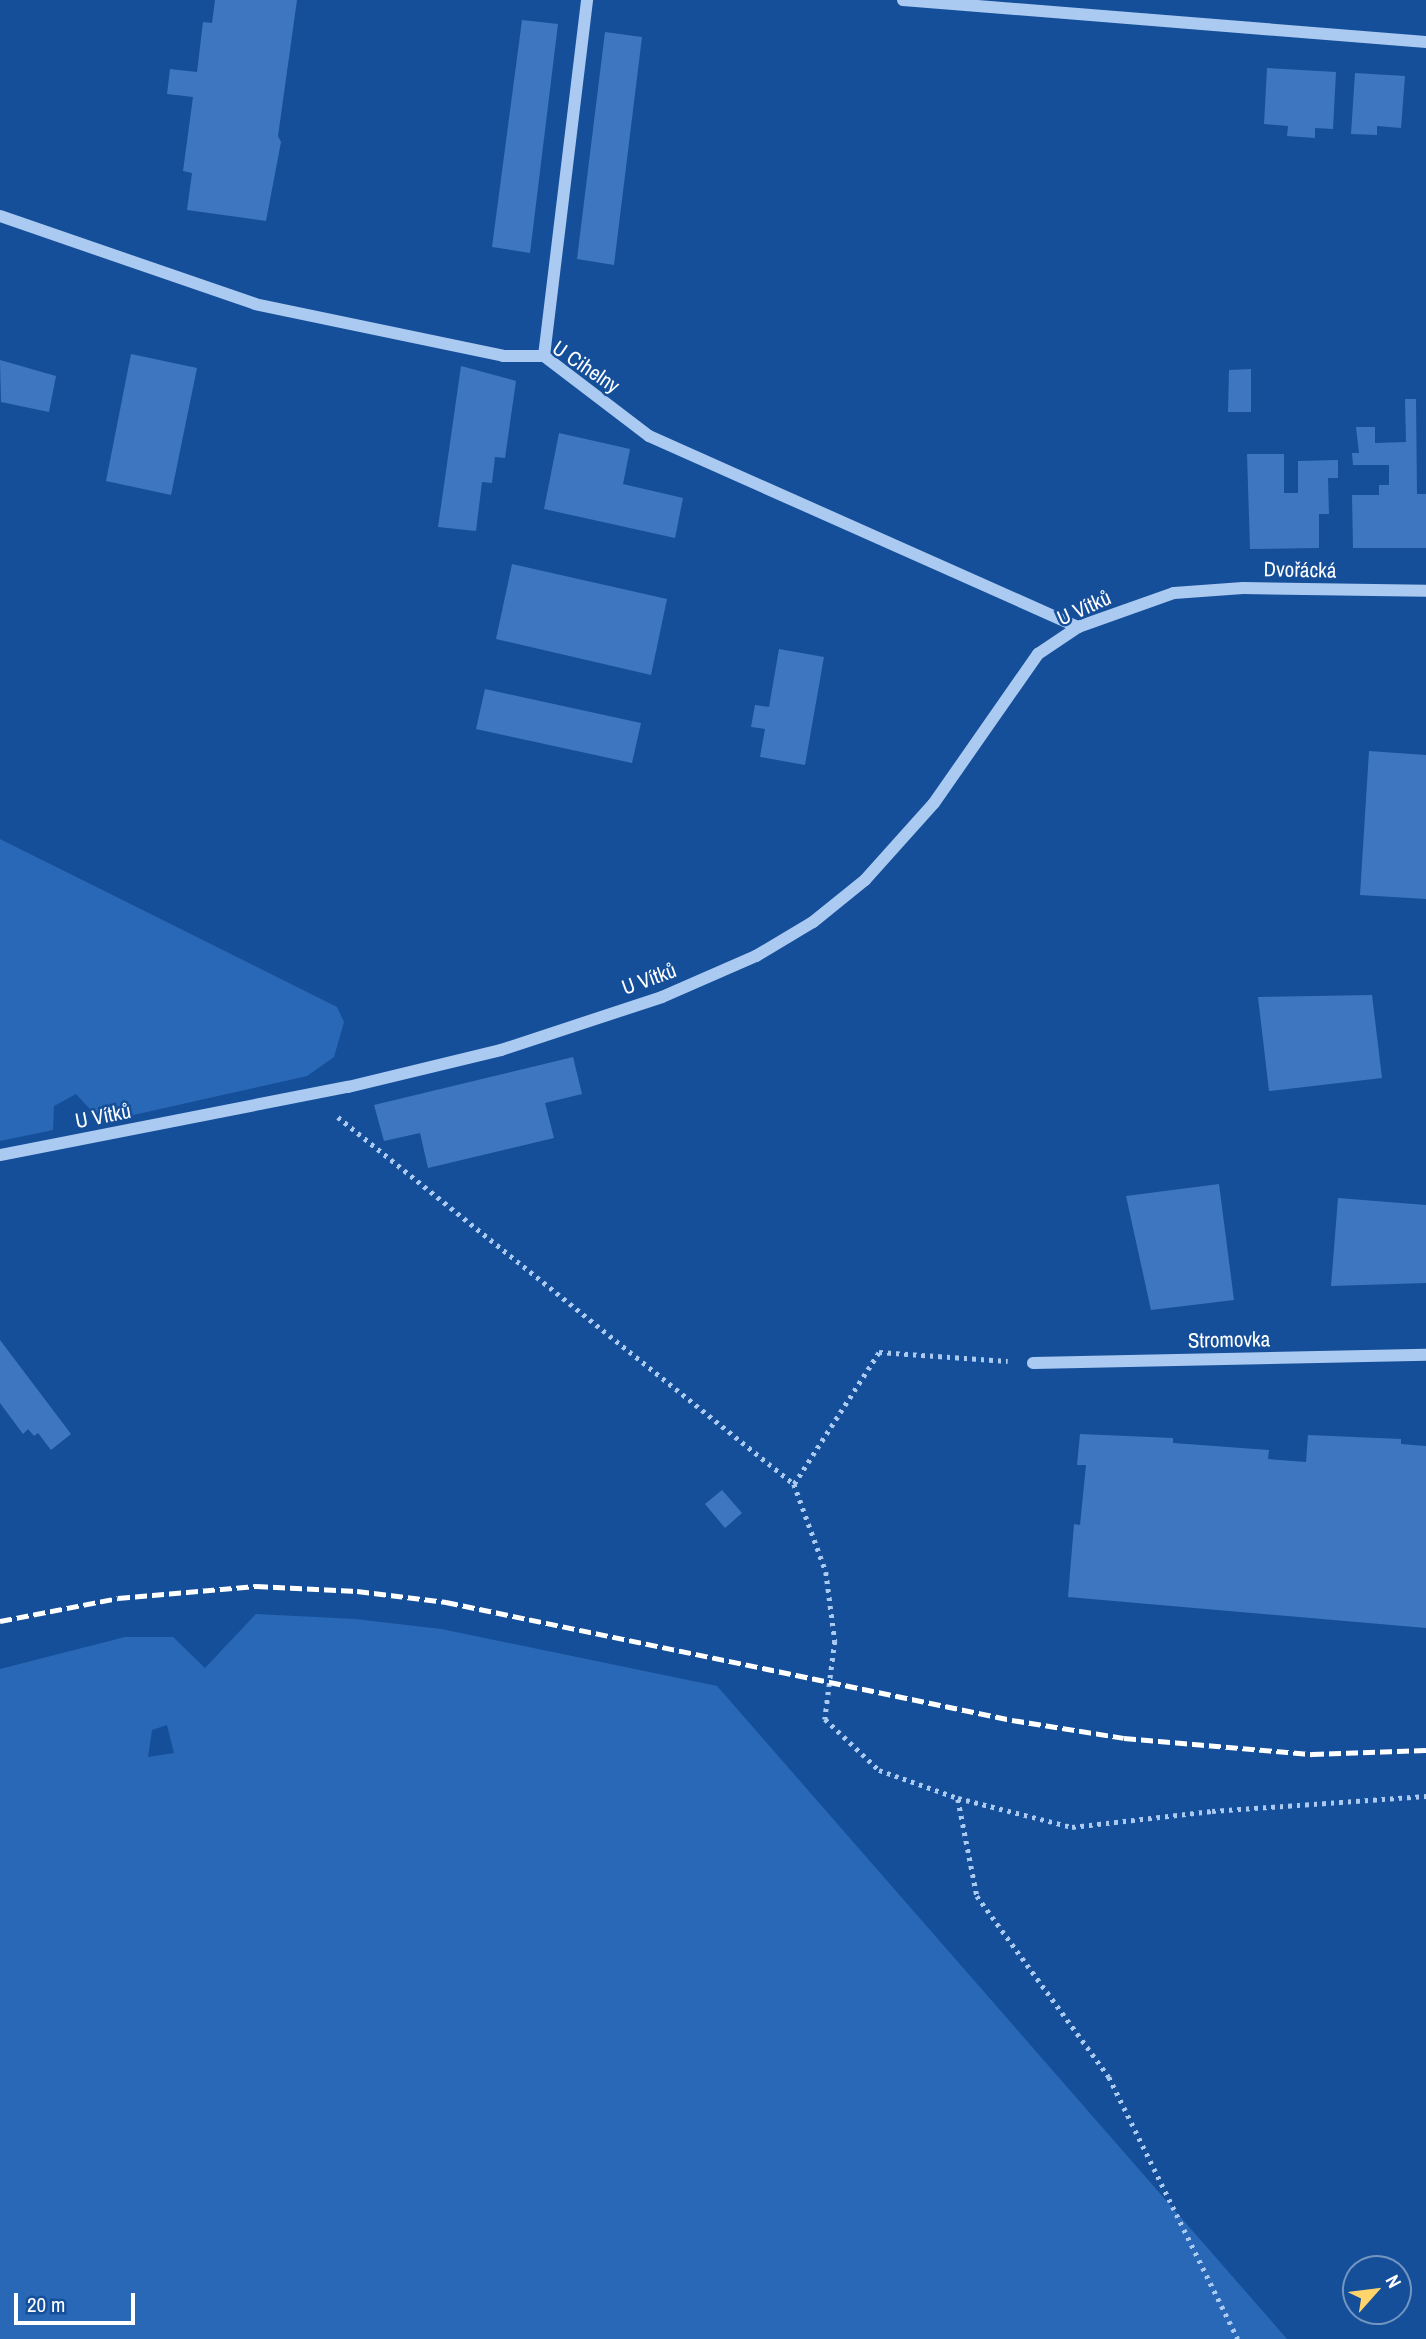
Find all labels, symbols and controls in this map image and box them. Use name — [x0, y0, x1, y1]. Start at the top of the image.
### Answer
street label: U Cihelny — [548, 335, 624, 399]
street label: Dvořácká — [1263, 557, 1337, 583]
street label: U Vítků — [1053, 585, 1115, 631]
street label: U Vítků — [618, 958, 680, 1000]
street label: U Vítků — [73, 1098, 133, 1134]
street label: Stromovka — [1188, 1327, 1270, 1353]
north arrow — [1342, 2255, 1412, 2325]
text: N — [1380, 2270, 1408, 2292]
scale bar — [18, 2280, 138, 2324]
text: 20 m — [27, 2290, 65, 2319]

